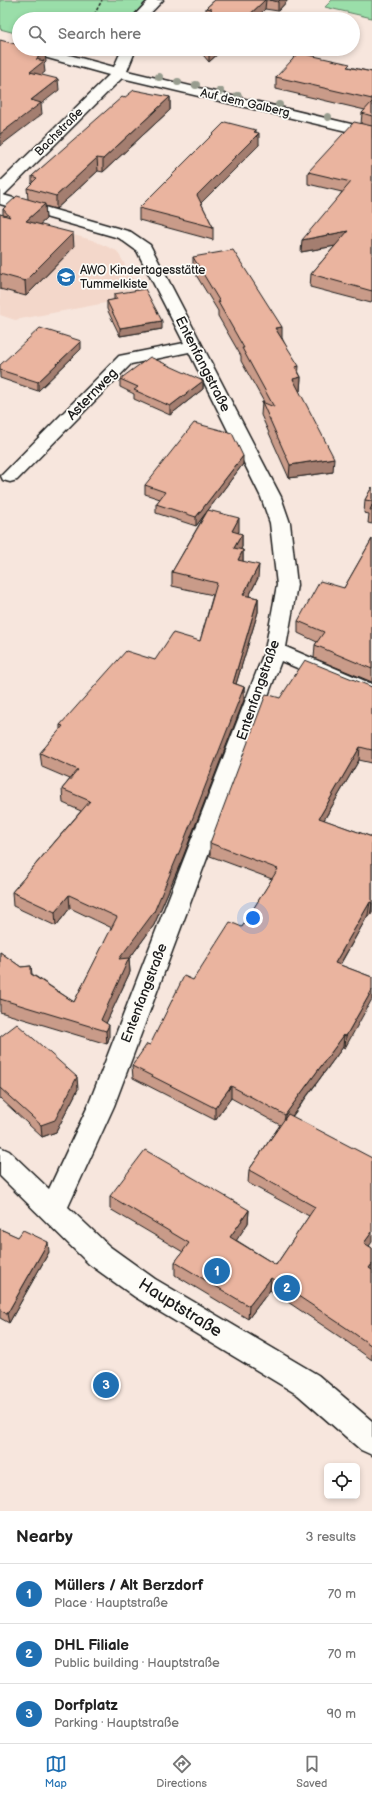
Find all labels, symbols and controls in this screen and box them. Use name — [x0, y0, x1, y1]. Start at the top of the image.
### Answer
search box — [12, 12, 360, 56]
icon: search — [26, 23, 48, 45]
text: Search here — [58, 25, 141, 44]
street label: Auf dem Galberg — [199, 85, 291, 121]
street label: Bachstraße — [32, 105, 86, 159]
place label: AWO Kindertagesstätte Tummelkiste — [80, 263, 206, 292]
school or university icon: AWO Kindertagesstätte Tummelkiste — [55, 266, 77, 288]
street label: Entenfangstraße — [172, 313, 234, 415]
street label: Asternweg — [63, 364, 121, 424]
street label: Entenfangstraße — [233, 638, 283, 742]
your location — [243, 908, 263, 928]
street label: Entenfangstraße — [117, 941, 171, 1045]
pin: 1 — [204, 1256, 230, 1286]
pin: 2 — [274, 1273, 300, 1303]
street label: Hauptstraße — [134, 1274, 226, 1342]
pin: 3 — [93, 1370, 119, 1400]
map controls — [324, 1463, 360, 1499]
button: locate — [324, 1463, 360, 1499]
text: Nearby — [16, 1527, 73, 1547]
text: 3 results — [305, 1529, 356, 1545]
text: Müllers / Alt Berzdorf — [54, 1576, 203, 1595]
text: 1 — [26, 1586, 32, 1602]
text: 70 m — [328, 1586, 356, 1602]
text: Place · Hauptstraße — [54, 1595, 168, 1611]
text: DHL Filiale — [54, 1636, 129, 1655]
text: 2 — [25, 1646, 33, 1662]
text: 70 m — [328, 1646, 356, 1662]
text: Public building · Hauptstraße — [54, 1655, 220, 1671]
text: Dorfplatz — [54, 1696, 118, 1715]
text: 3 — [25, 1706, 33, 1722]
text: 90 m — [327, 1706, 356, 1722]
text: Parking · Hauptstraße — [54, 1715, 179, 1731]
tab: Map — [45, 1753, 67, 1790]
tab: Directions — [156, 1753, 207, 1790]
tab: Saved — [296, 1753, 327, 1790]

